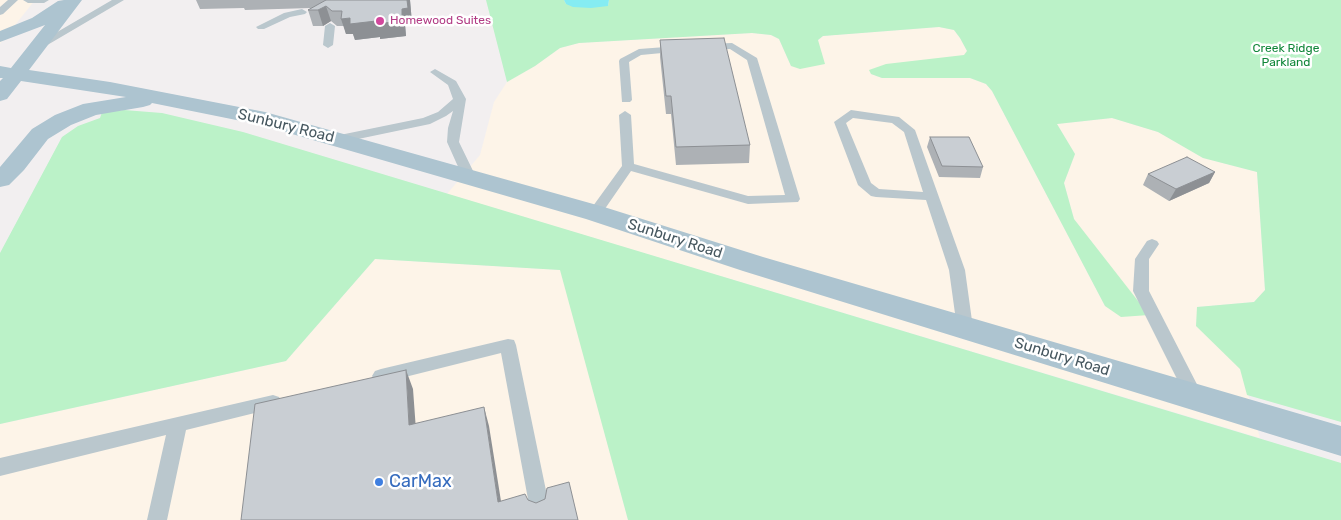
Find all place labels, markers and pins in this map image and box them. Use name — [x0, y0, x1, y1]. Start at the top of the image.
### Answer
place label: Homewood Suites — [390, 14, 491, 28]
marker: Homewood Suites — [374, 15, 386, 27]
place label: CarMax — [389, 471, 452, 493]
marker: CarMax — [373, 476, 385, 488]

